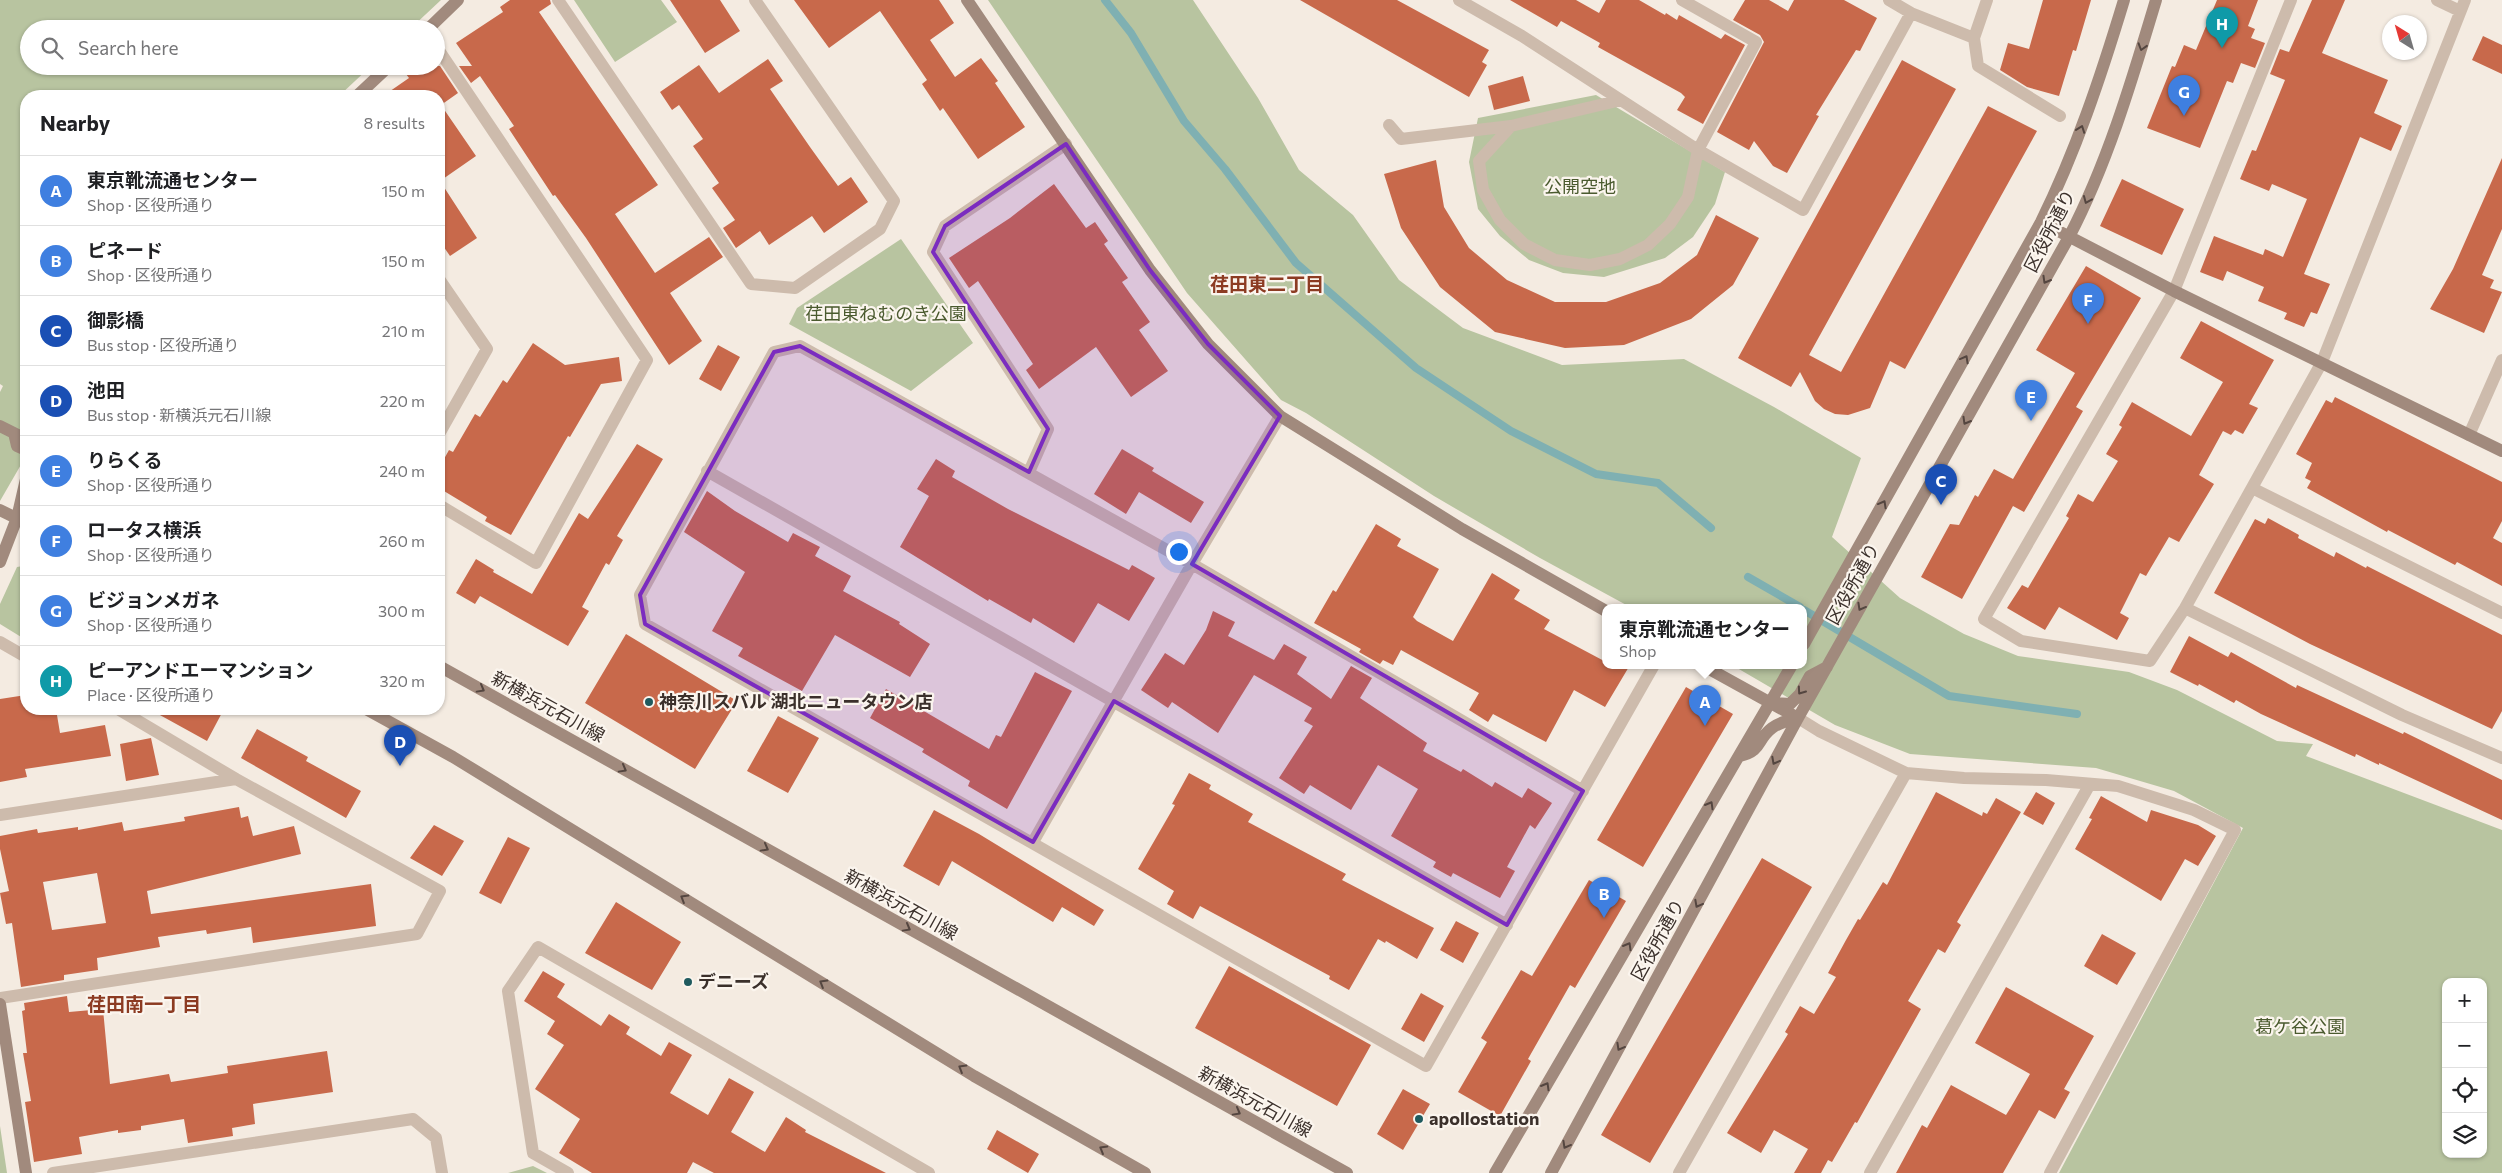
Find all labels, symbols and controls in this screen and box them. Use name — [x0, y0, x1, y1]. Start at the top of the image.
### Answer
pin: H — [2206, 7, 2238, 48]
north arrow — [2382, 15, 2427, 60]
search box — [20, 20, 445, 75]
icon: search — [38, 34, 66, 62]
text: Search here — [78, 36, 178, 59]
one-way arrow — [2138, 42, 2148, 50]
pin: G — [2168, 75, 2200, 116]
text: Nearby — [40, 110, 110, 135]
text: 8 results — [364, 113, 425, 132]
one-way arrow — [2075, 126, 2085, 134]
text: 東京靴流通センター — [87, 168, 258, 191]
park label: 公開空地 — [1544, 175, 1616, 197]
text: A — [50, 181, 62, 200]
text: 150 m — [382, 181, 425, 200]
street label: 区役所通り — [2019, 185, 2079, 276]
text: Shop · 区役所通り — [87, 195, 214, 214]
one-way arrow — [2083, 195, 2093, 203]
text: ピネード — [87, 238, 163, 261]
text: B — [51, 251, 61, 270]
text: 150 m — [382, 251, 425, 270]
text: Shop · 区役所通り — [87, 265, 214, 284]
district label: 荏田東二丁目 — [1210, 272, 1324, 295]
one-way arrow — [2042, 274, 2052, 283]
pin: F — [2072, 283, 2104, 324]
park label: 荏田東ねむのき公園 — [805, 302, 967, 324]
text: 御影橋 — [87, 308, 144, 331]
text: C — [51, 321, 61, 340]
text: 210 m — [382, 321, 425, 340]
text: Bus stop · 区役所通り — [87, 335, 239, 354]
one-way arrow — [1959, 355, 1969, 364]
text: 池田 — [87, 378, 125, 401]
pin: E — [2015, 380, 2047, 421]
text: D — [50, 391, 62, 410]
text: 220 m — [380, 391, 425, 410]
text: Bus stop · 新横浜元石川線 — [87, 405, 271, 424]
one-way arrow — [1962, 416, 1972, 425]
text: りらくる — [87, 448, 163, 471]
text: E — [51, 461, 61, 480]
text: 240 m — [379, 461, 425, 480]
pin: C — [1925, 464, 1957, 505]
text: Shop · 区役所通り — [87, 475, 214, 494]
one-way arrow — [1877, 500, 1887, 509]
text: ロータス横浜 — [87, 518, 201, 541]
text: F — [51, 531, 61, 550]
text: 260 m — [379, 531, 425, 550]
your location — [1166, 539, 1192, 565]
street label: 区役所通り — [1821, 539, 1884, 628]
text: Shop · 区役所通り — [87, 545, 214, 564]
text: ビジョンメガネ — [87, 588, 219, 611]
text: G — [50, 601, 62, 620]
text: 300 m — [378, 601, 425, 620]
one-way arrow — [1857, 602, 1867, 611]
popup — [1602, 604, 1807, 669]
text: Shop · 区役所通り — [87, 615, 214, 634]
text: 東京靴流通センター — [1619, 617, 1790, 640]
text: Shop — [1619, 641, 1657, 660]
text: ピーアンドエーマンション — [87, 658, 313, 681]
street label: 新横浜元石川線 — [488, 666, 609, 746]
text: H — [50, 671, 62, 690]
text: 320 m — [380, 671, 425, 690]
one-way arrow — [476, 683, 485, 693]
text: Place · 区役所通り — [87, 685, 216, 704]
pin: A — [1689, 685, 1721, 726]
one-way arrow — [1798, 685, 1807, 695]
place label: 神奈川スバル 湖北ニュータウン店 — [659, 690, 932, 712]
marker: 神奈川スバル 湖北ニュータウン店 — [643, 696, 655, 708]
pin: D — [384, 725, 416, 766]
one-way arrow — [1771, 756, 1781, 765]
one-way arrow — [618, 762, 627, 772]
one-way arrow — [1704, 802, 1714, 811]
one-way arrow — [760, 842, 769, 852]
street label: 新横浜元石川線 — [841, 864, 962, 944]
pin: B — [1588, 877, 1620, 918]
one-way arrow — [681, 895, 690, 905]
street label: 区役所通り — [1626, 895, 1689, 984]
one-way arrow — [1694, 899, 1704, 908]
one-way arrow — [901, 921, 910, 931]
one-way arrow — [1622, 942, 1632, 951]
place label: デニーズ — [698, 970, 769, 992]
marker: デニーズ — [682, 976, 694, 988]
map controls — [2442, 978, 2487, 1158]
button: + — [2442, 978, 2487, 1023]
one-way arrow — [819, 980, 828, 990]
district label: 荏田南一丁目 — [87, 992, 201, 1015]
park label: 葛ケ谷公園 — [2255, 1015, 2345, 1037]
button: − — [2442, 1023, 2487, 1068]
one-way arrow — [1616, 1041, 1626, 1050]
street label: 新横浜元石川線 — [1195, 1061, 1316, 1141]
one-way arrow — [958, 1064, 967, 1074]
button: locate — [2442, 1068, 2487, 1113]
one-way arrow — [1539, 1082, 1549, 1091]
one-way arrow — [1232, 1106, 1241, 1116]
place label: apollostation — [1429, 1107, 1539, 1129]
marker: apollostation — [1413, 1113, 1425, 1125]
button: layers — [2442, 1113, 2487, 1158]
one-way arrow — [1562, 1140, 1572, 1149]
one-way arrow — [1099, 1145, 1108, 1155]

